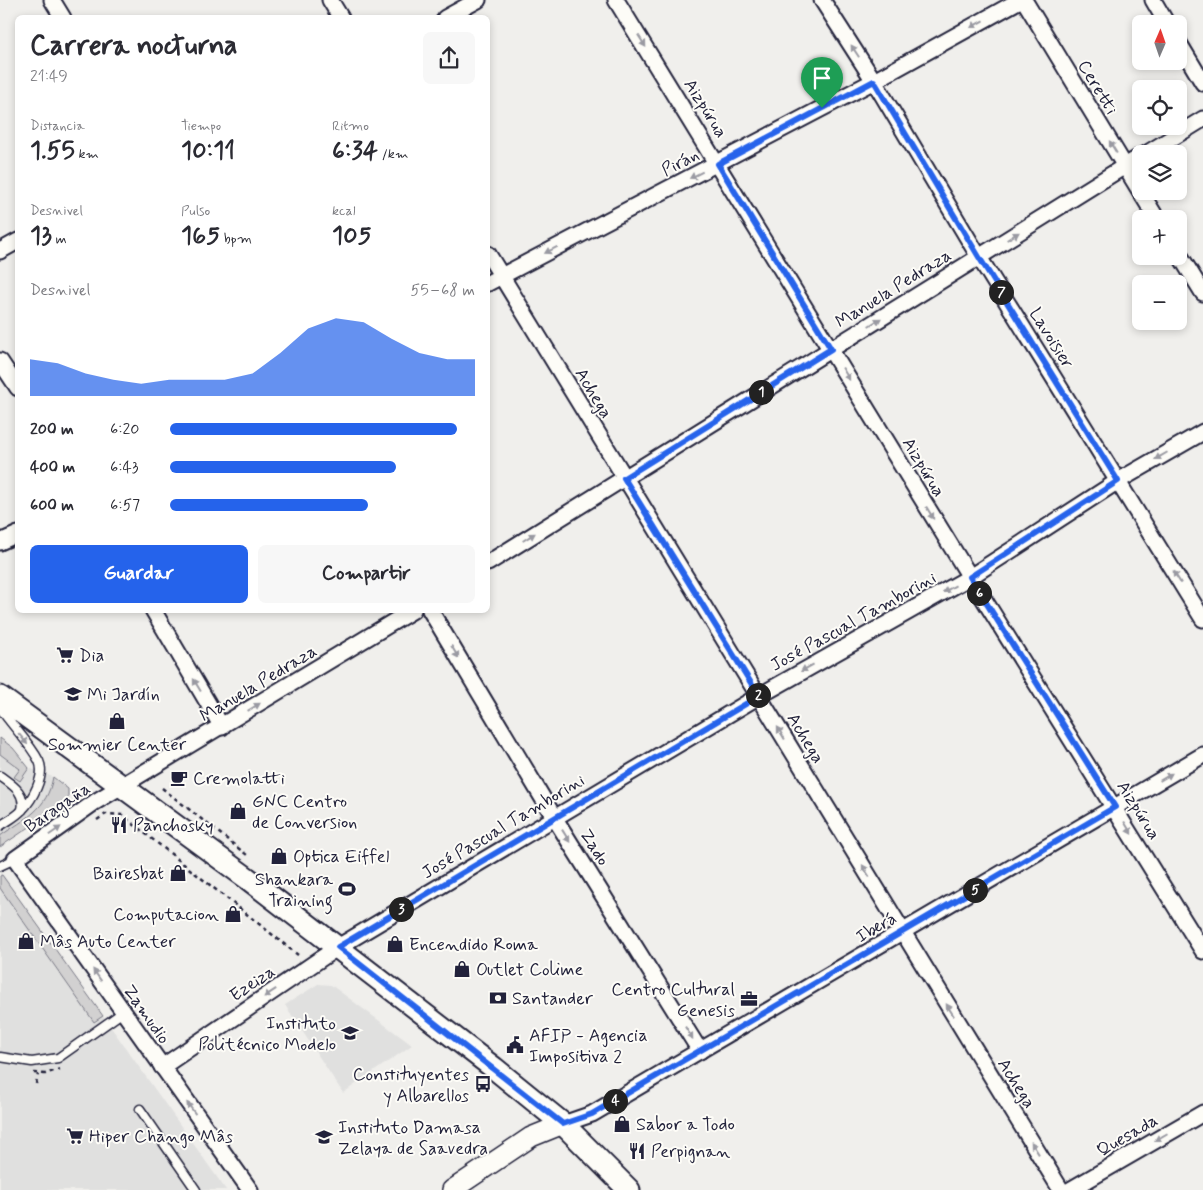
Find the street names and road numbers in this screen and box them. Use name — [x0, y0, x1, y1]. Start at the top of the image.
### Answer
street label: Ceretti — [1071, 56, 1123, 119]
street label: Aizpúrua — [678, 74, 733, 143]
street label: Pirán — [658, 143, 703, 182]
street label: Manuela Pedraza — [831, 244, 956, 334]
street label: Lavoisier — [1023, 304, 1079, 374]
street label: Achega — [569, 364, 618, 423]
street label: Aizpúrua — [896, 433, 950, 502]
street label: José Pascual Tamborini — [766, 566, 941, 677]
street label: Manuela Pedraza — [196, 639, 321, 728]
street label: Achega — [781, 709, 830, 768]
street label: José Pascual Tamborini — [418, 769, 589, 885]
street label: Aizpúrua — [1111, 776, 1166, 845]
street label: Baragaña — [20, 777, 96, 840]
street label: Zado — [574, 825, 615, 871]
street label: Iberá — [852, 907, 901, 949]
street label: Ezeiza — [225, 960, 280, 1008]
street label: Zamudio — [117, 980, 175, 1049]
street label: Achega — [991, 1054, 1041, 1113]
street label: Quesada — [1092, 1109, 1163, 1163]

